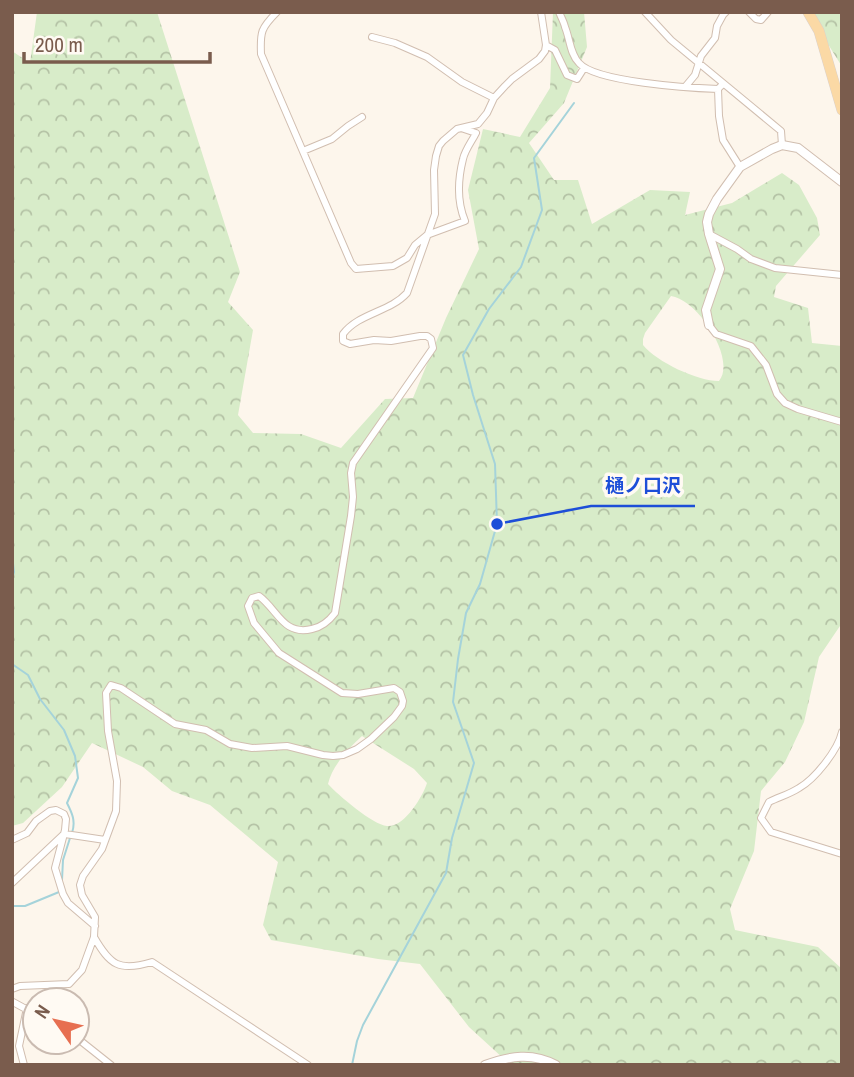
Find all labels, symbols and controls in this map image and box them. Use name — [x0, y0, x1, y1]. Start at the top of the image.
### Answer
scale bar — [24, 21, 210, 65]
text: 200 m — [35, 30, 83, 59]
callout: 樋ノ口沢 — [591, 466, 695, 506]
text: 樋ノ口沢 — [605, 472, 681, 498]
north arrow — [21, 986, 91, 1056]
text: N — [28, 1000, 56, 1023]

